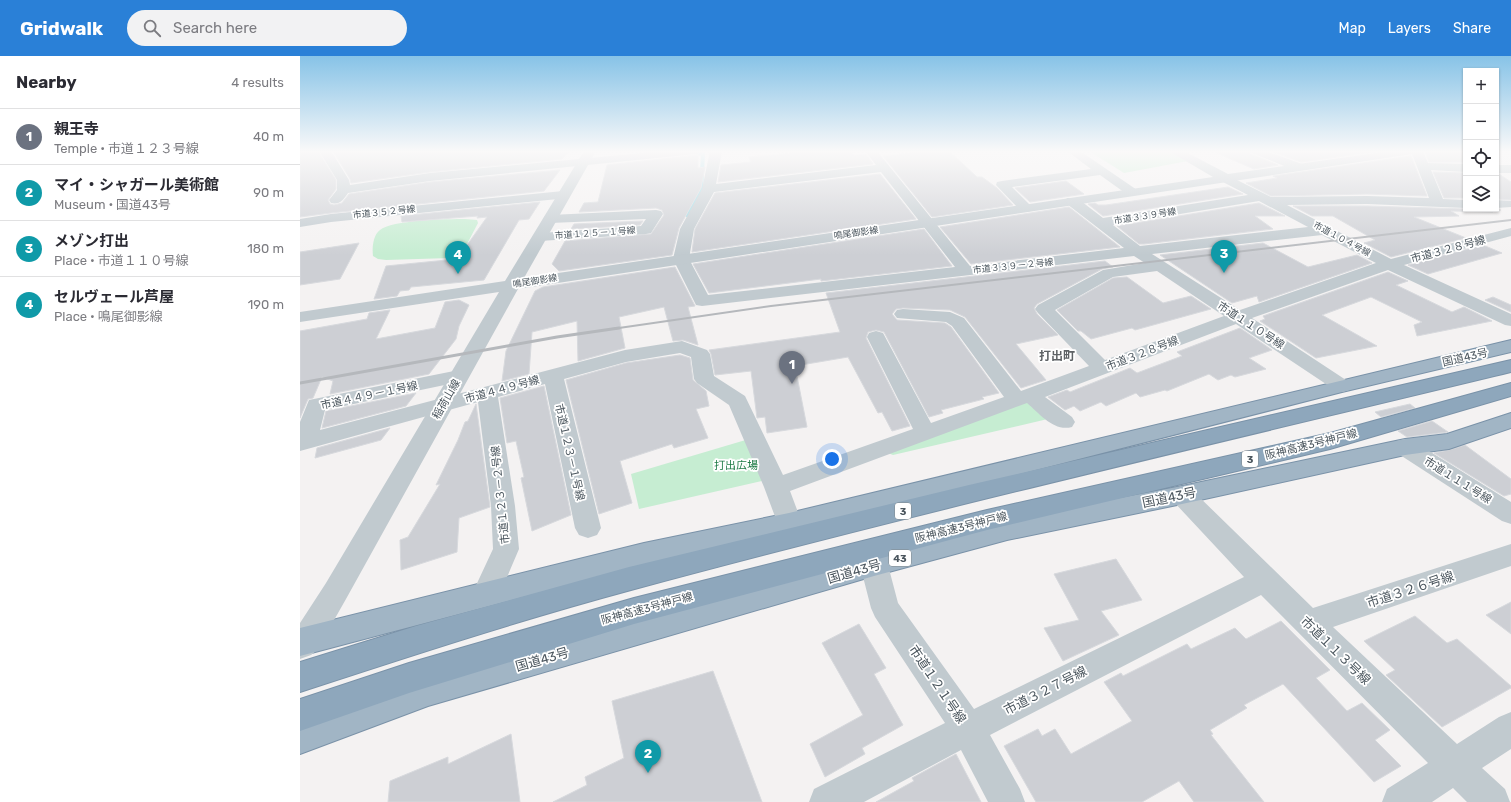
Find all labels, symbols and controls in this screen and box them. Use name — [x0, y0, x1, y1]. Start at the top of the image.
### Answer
search box — [127, 10, 407, 46]
text: Gridwalk — [20, 17, 103, 40]
icon: search — [141, 17, 163, 39]
text: Search here — [173, 19, 257, 37]
text: Map — [1339, 20, 1366, 37]
text: Layers — [1388, 20, 1431, 37]
text: Share — [1453, 20, 1491, 37]
map controls — [1463, 68, 1499, 212]
button: + — [1463, 68, 1499, 104]
text: Nearby — [16, 72, 77, 92]
text: 4 results — [231, 75, 284, 90]
button: − — [1463, 104, 1499, 140]
text: 親王寺 — [54, 120, 99, 138]
text: 1 — [26, 129, 32, 144]
text: 40 m — [253, 129, 284, 144]
button: locate — [1463, 140, 1499, 176]
text: Temple · 市道１２３号線 — [54, 141, 199, 156]
text: マイ・シャガール美術館 — [54, 176, 219, 194]
button: layers — [1463, 176, 1499, 212]
text: 2 — [25, 185, 33, 200]
text: 90 m — [253, 185, 284, 200]
text: Museum · 国道43号 — [54, 197, 171, 212]
street label: 市道３５２号線 — [352, 204, 417, 220]
street label: 市道３３９号線 — [1113, 206, 1178, 226]
street label: 市道１０４号線 — [1312, 220, 1373, 259]
street label: 市道１２５－１号線 — [554, 225, 637, 241]
street label: 鳴尾御影線 — [833, 225, 880, 241]
text: メゾン打出 — [54, 232, 129, 250]
street label: 市道３２８号線 — [1409, 233, 1487, 266]
pin: 3 — [1211, 240, 1237, 273]
text: 3 — [25, 241, 33, 256]
text: 180 m — [247, 241, 284, 256]
pin: 4 — [445, 241, 471, 274]
text: Place · 市道１１０号線 — [54, 253, 189, 268]
street label: 市道３３９－２号線 — [972, 257, 1055, 275]
street label: 鳴尾御影線 — [512, 272, 559, 289]
text: セルヴェール芦屋 — [54, 288, 174, 306]
text: 4 — [25, 297, 33, 312]
text: 190 m — [248, 297, 284, 312]
street label: 市道１１０号線 — [1215, 299, 1287, 352]
text: Place · 鳴尾御影線 — [54, 309, 163, 324]
street label: 市道３２８号線 — [1104, 334, 1180, 373]
street label: 国道43号 — [1441, 346, 1489, 369]
district label: 打出町 — [1039, 349, 1075, 363]
pin: 1 — [779, 351, 805, 384]
street label: 市道４４９号線 — [463, 373, 541, 406]
street label: 稲荷山線 — [430, 377, 463, 422]
street label: 市道４４９－１号線 — [319, 379, 419, 412]
street label: 市道１２３－１号線 — [552, 402, 587, 502]
street label: 阪神高速3号神戸線 — [1264, 427, 1359, 462]
street label: 市道１２３－２号線 — [489, 445, 512, 545]
your location — [822, 449, 842, 469]
road number: 3 — [1242, 451, 1258, 467]
street label: 市道１１１号線 — [1422, 455, 1494, 506]
park label: 打出広場 — [714, 459, 758, 472]
street label: 国道43号 — [1141, 484, 1198, 511]
road number: 3 — [895, 503, 911, 519]
street label: 阪神高速3号神戸線 — [914, 510, 1009, 545]
road number: 43 — [889, 550, 911, 566]
street label: 国道43号 — [826, 557, 883, 586]
street label: 市道３２６号線 — [1365, 568, 1456, 611]
street label: 阪神高速3号神戸線 — [600, 590, 695, 627]
street label: 市道１１３号線 — [1298, 613, 1374, 687]
street label: 市道１２１号線 — [906, 642, 969, 726]
street label: 国道43号 — [514, 645, 571, 674]
street label: 市道３２７号線 — [1001, 663, 1089, 718]
pin: 2 — [635, 740, 661, 773]

